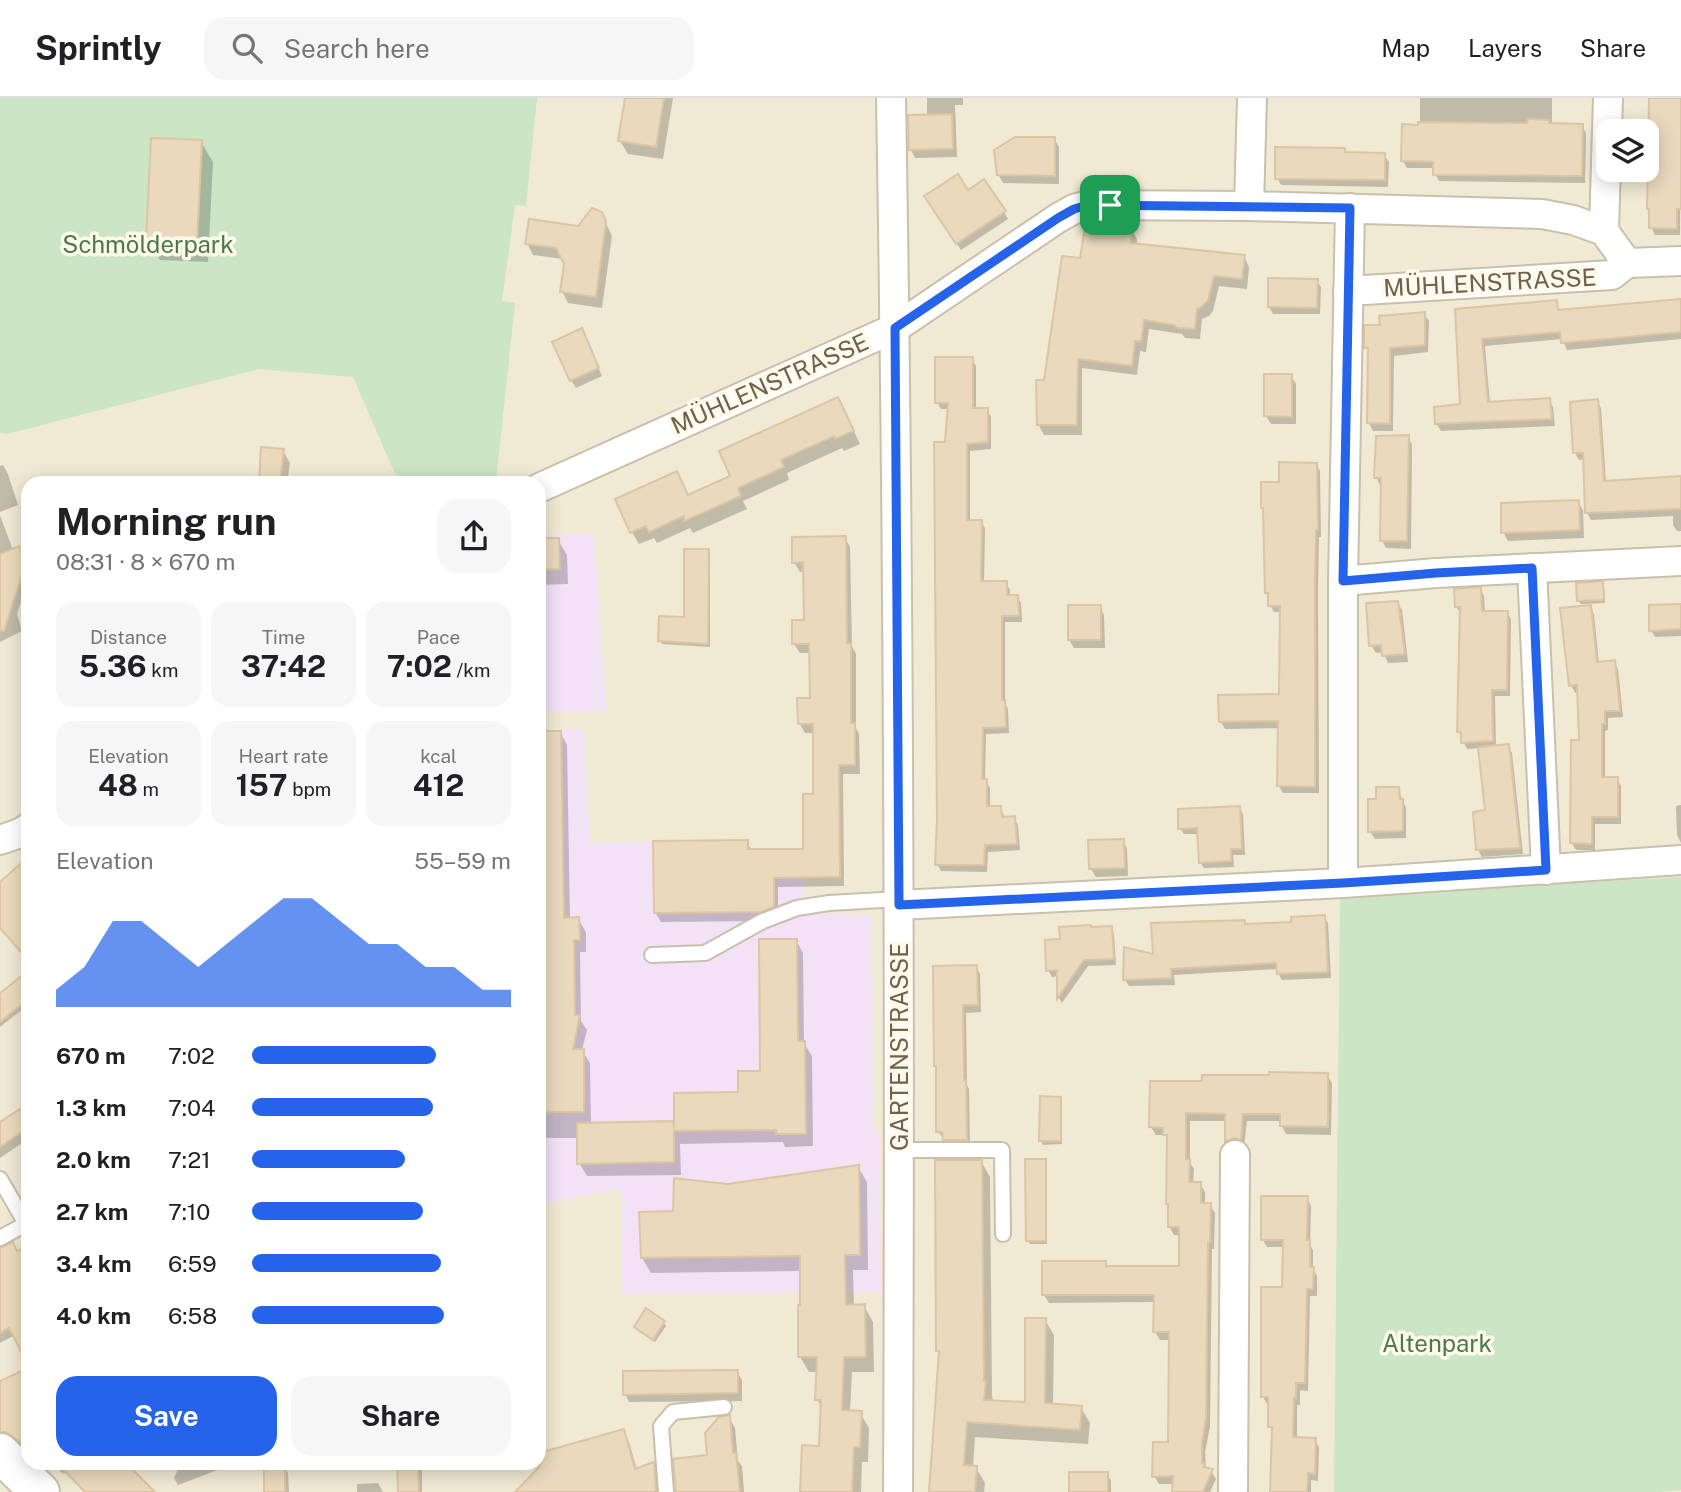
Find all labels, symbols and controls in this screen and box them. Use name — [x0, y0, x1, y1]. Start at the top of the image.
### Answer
search box — [204, 17, 694, 80]
text: Sprintly — [35, 29, 162, 67]
icon: search — [228, 29, 266, 67]
text: Search here — [284, 33, 430, 64]
text: Map — [1381, 34, 1430, 62]
text: Layers — [1468, 34, 1542, 62]
text: Share — [1580, 34, 1646, 62]
map controls — [1596, 119, 1659, 182]
button: layers — [1596, 119, 1659, 182]
pin — [1080, 175, 1140, 235]
icon: arrive — [1091, 186, 1129, 224]
park label: Schmölderpark — [62, 230, 234, 258]
street label: MÜHLENSTRASSE — [1383, 261, 1597, 302]
street label: MÜHLENSTRASSE — [666, 326, 873, 439]
text: Morning run — [56, 499, 277, 544]
button: share — [437, 499, 511, 573]
text: 08:31 · 8 × 670 m — [56, 548, 235, 575]
text: Distance — [90, 626, 167, 648]
text: Time — [262, 626, 305, 648]
text: Pace — [417, 626, 460, 648]
text: 5.36 — [79, 648, 147, 684]
text: 37:42 — [241, 648, 326, 684]
text: 7:02 — [387, 648, 452, 684]
text: km — [147, 659, 178, 681]
text: /km — [452, 659, 490, 681]
text: Elevation — [88, 745, 169, 767]
text: Heart rate — [239, 745, 328, 767]
text: kcal — [420, 745, 457, 767]
text: 48 — [98, 767, 138, 803]
text: 157 — [236, 767, 288, 803]
text: 412 — [413, 767, 464, 803]
text: m — [138, 778, 159, 800]
text: bpm — [288, 778, 331, 800]
text: Elevation — [56, 847, 154, 874]
text: 55–59 m — [414, 847, 511, 874]
street label: GARTENSTRASSE — [885, 943, 913, 1151]
text: 670 m — [56, 1042, 126, 1069]
text: 7:02 — [168, 1042, 215, 1069]
text: 1.3 km — [56, 1094, 126, 1121]
text: 7:04 — [168, 1094, 216, 1121]
text: 2.0 km — [56, 1146, 131, 1173]
text: 7:21 — [168, 1146, 211, 1173]
text: 2.7 km — [56, 1198, 128, 1225]
text: 7:10 — [168, 1198, 210, 1225]
text: 3.4 km — [56, 1250, 132, 1277]
text: 6:59 — [168, 1250, 217, 1277]
text: 4.0 km — [56, 1302, 131, 1329]
text: 6:58 — [168, 1302, 217, 1329]
park label: Altenpark — [1382, 1329, 1492, 1357]
button: Save — [56, 1376, 277, 1456]
button: Share — [291, 1376, 511, 1456]

